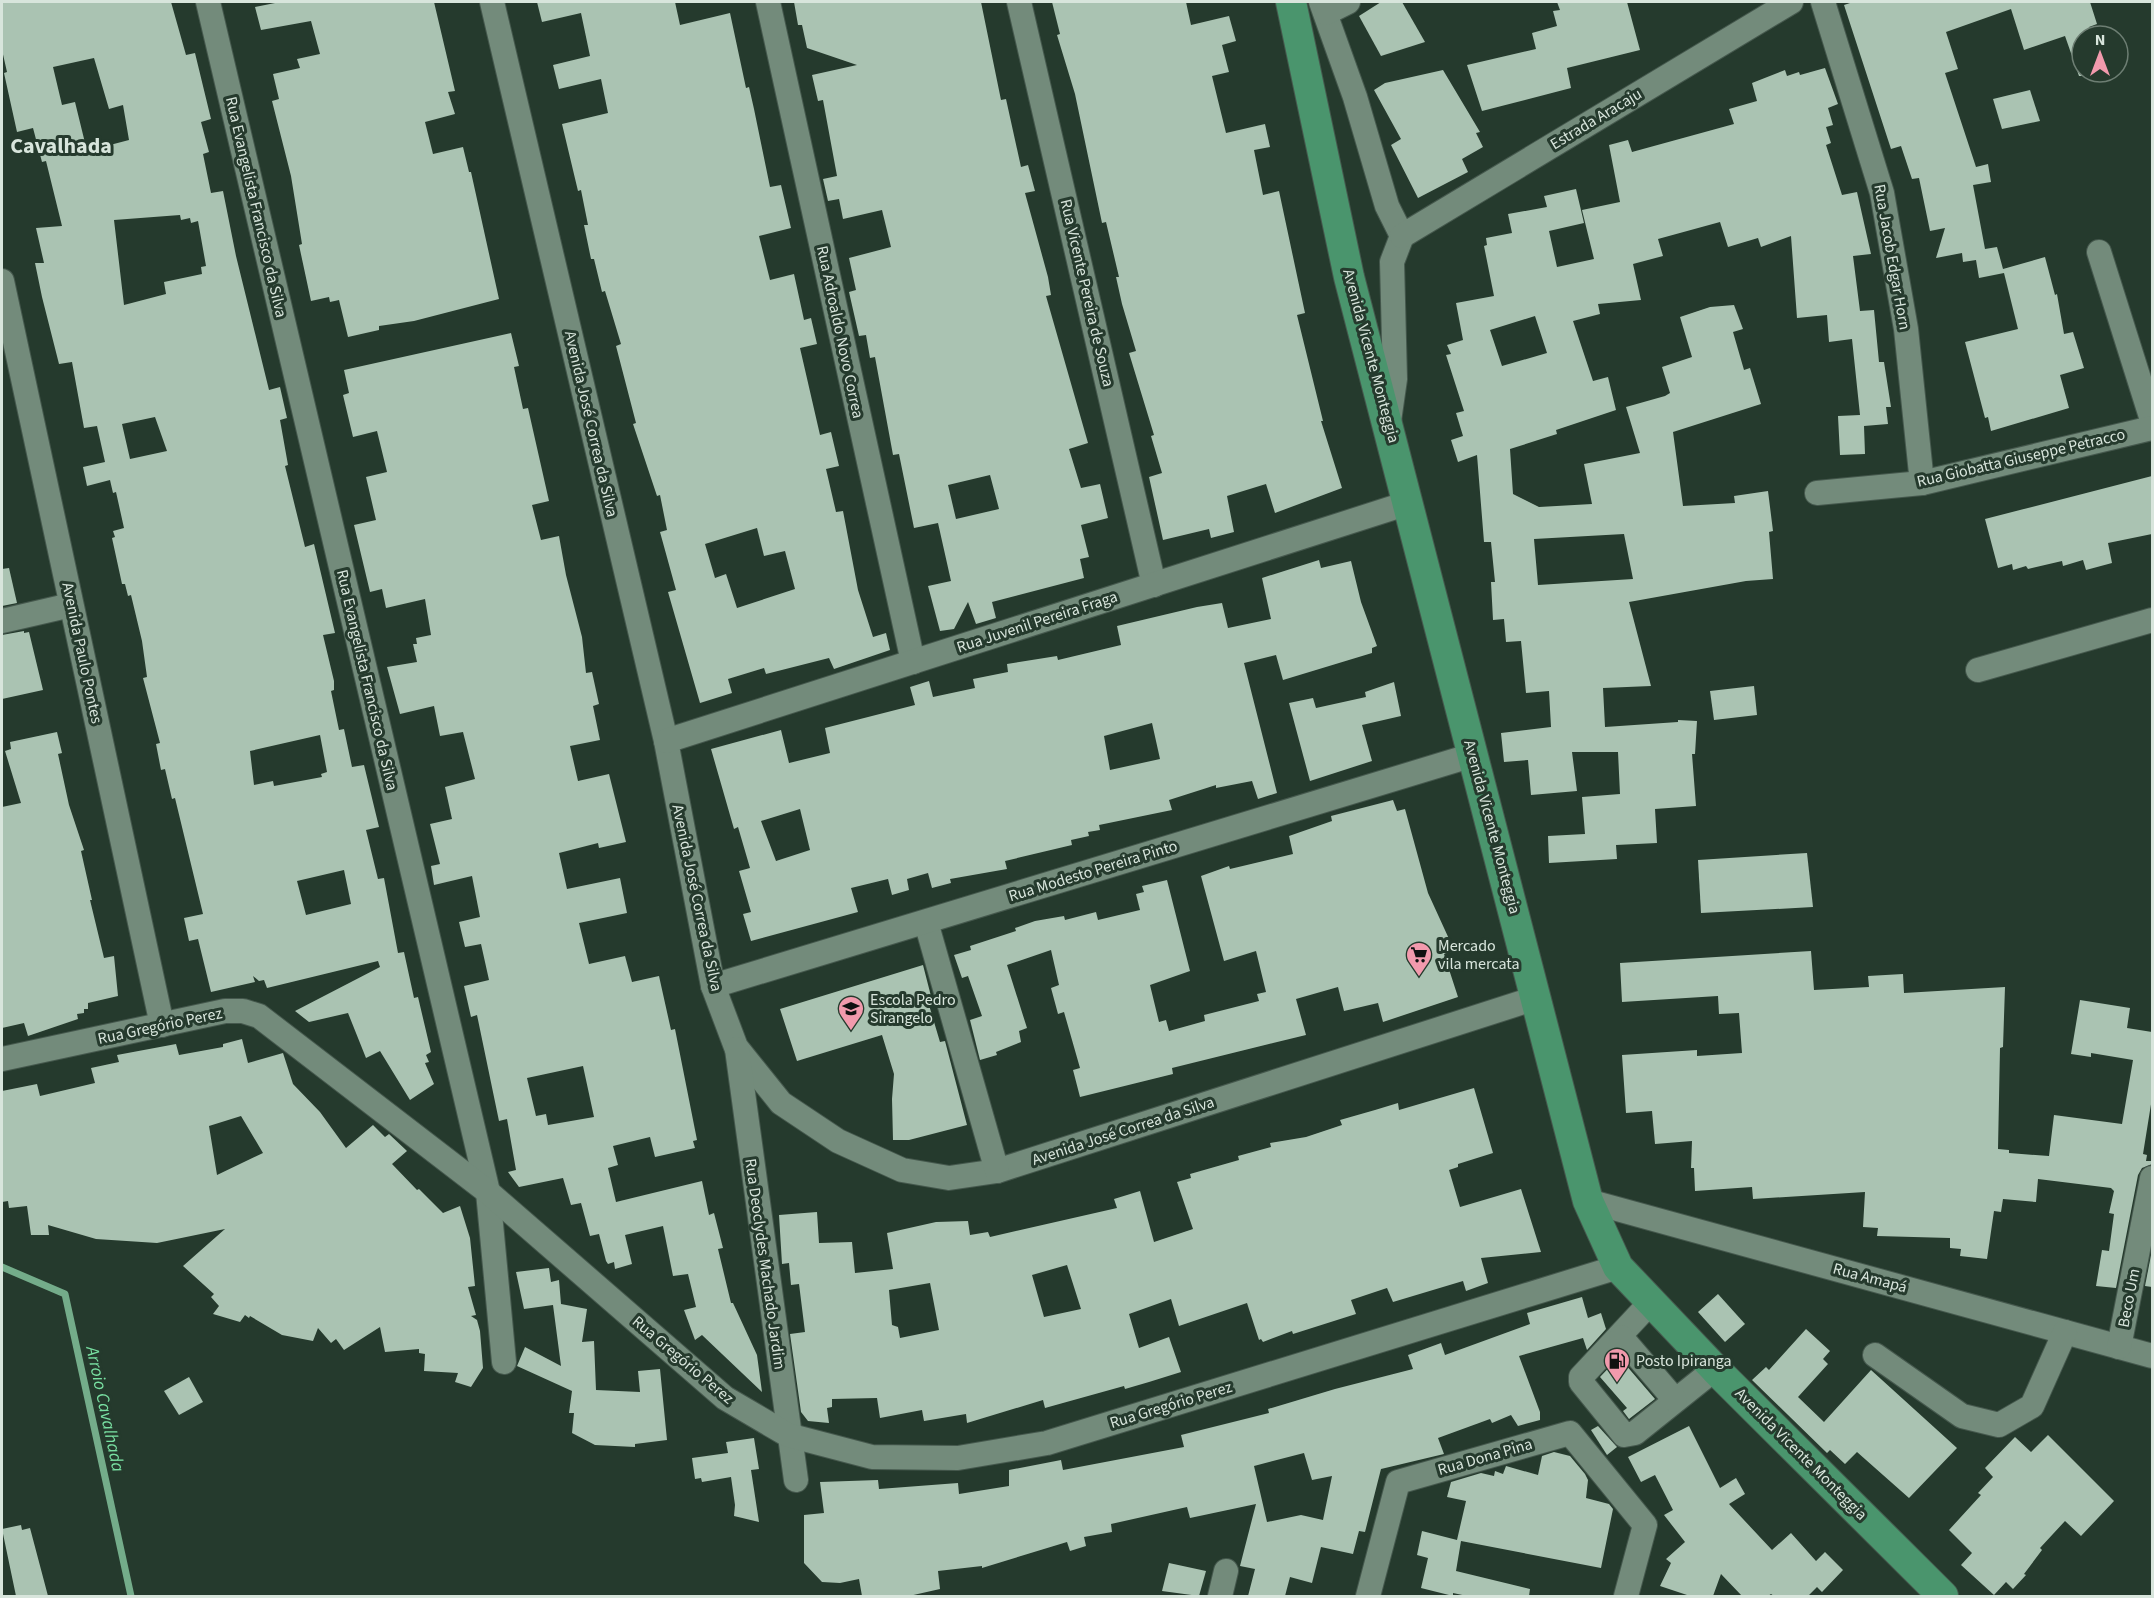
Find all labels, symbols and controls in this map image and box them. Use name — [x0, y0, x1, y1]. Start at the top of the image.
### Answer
north arrow — [2070, 24, 2130, 84]
text: N — [2095, 29, 2105, 51]
street label: Estrada Aracaju — [1546, 83, 1646, 155]
street label: Rua Evangelista Francisco da Silva — [220, 94, 292, 320]
district label: Cavalhada — [10, 130, 112, 162]
street label: Rua Jacob Edgar Horn — [1868, 182, 1916, 332]
street label: Rua Vicente Pereira de Souza — [1055, 197, 1119, 389]
street label: Rua Adroaldo Novo Correa — [811, 244, 869, 420]
street label: Avenida Vicente Monteggia — [1337, 267, 1405, 445]
street label: Avenida José Correa da Silva — [559, 329, 623, 519]
street label: Rua Giobatta Giuseppe Petracco — [1915, 423, 2127, 493]
street label: Rua Evangelista Francisco da Silva — [331, 567, 403, 793]
street label: Avenida Paulo Pontes — [56, 580, 108, 726]
street label: Rua Juvenil Pereira Fraga — [954, 586, 1120, 658]
street label: Avenida Vicente Monteggia — [1458, 738, 1526, 916]
street label: Avenida José Correa da Silva — [666, 803, 728, 993]
street label: Rua Modesto Pereira Pinto — [1006, 835, 1180, 907]
place label: Mercado vila mercata — [1438, 935, 1519, 975]
supermarket icon: Mercado vila mercata — [1404, 940, 1434, 978]
place label: Escola Pedro Sirangelo — [870, 989, 956, 1029]
school or university icon: Escola Pedro Sirangelo — [836, 994, 866, 1032]
street label: Rua Gregório Perez — [96, 1002, 224, 1050]
street label: Avenida José Correa da Silva — [1029, 1091, 1217, 1171]
street label: Rua Deoclydes Machado Jardim — [739, 1157, 791, 1371]
street label: Rua Amapá — [1831, 1258, 1909, 1298]
street label: Beco Um — [2113, 1267, 2145, 1329]
street label: Rua Gregório Perez — [627, 1311, 739, 1409]
water label: Arroio Cavalhada — [79, 1343, 131, 1474]
fuel station icon: Posto Ipiranga — [1602, 1346, 1632, 1384]
place label: Posto Ipiranga — [1636, 1350, 1732, 1372]
street label: Rua Gregório Perez — [1107, 1376, 1235, 1434]
street label: Avenida Vicente Monteggia — [1730, 1383, 1872, 1525]
street label: Rua Dona Pina — [1435, 1433, 1535, 1481]

